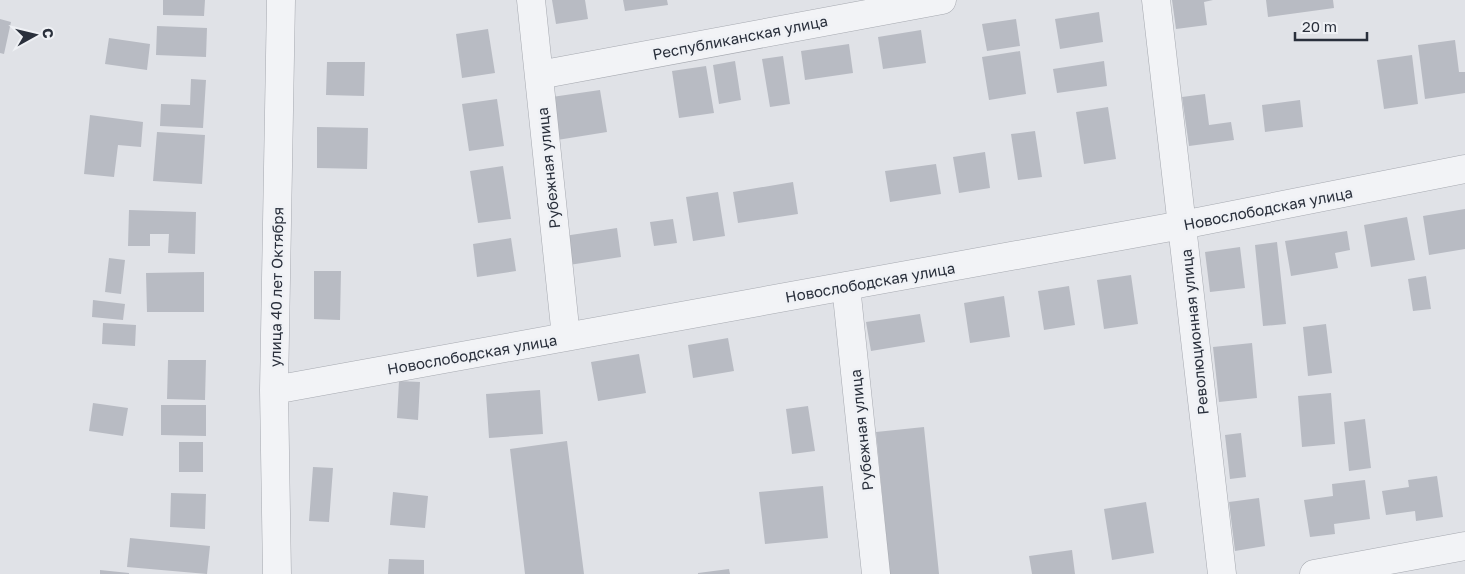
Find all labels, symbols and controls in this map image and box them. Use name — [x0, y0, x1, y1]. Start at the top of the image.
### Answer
north arrow — [10, 10, 60, 60]
scale bar — [1295, 10, 1368, 42]
street label: Республиканская улица — [651, 11, 829, 63]
text: 20 m — [1302, 17, 1337, 35]
text: С — [39, 27, 57, 39]
street label: Рубежная улица — [533, 107, 563, 229]
street label: Новослободская улица — [1182, 183, 1354, 233]
street label: улица 40 лет Октября — [266, 207, 286, 367]
street label: Революционная улица — [1176, 248, 1212, 416]
street label: Новослободская улица — [784, 258, 956, 306]
street label: Новослободская улица — [386, 330, 558, 378]
street label: Рубежная улица — [846, 369, 876, 491]

